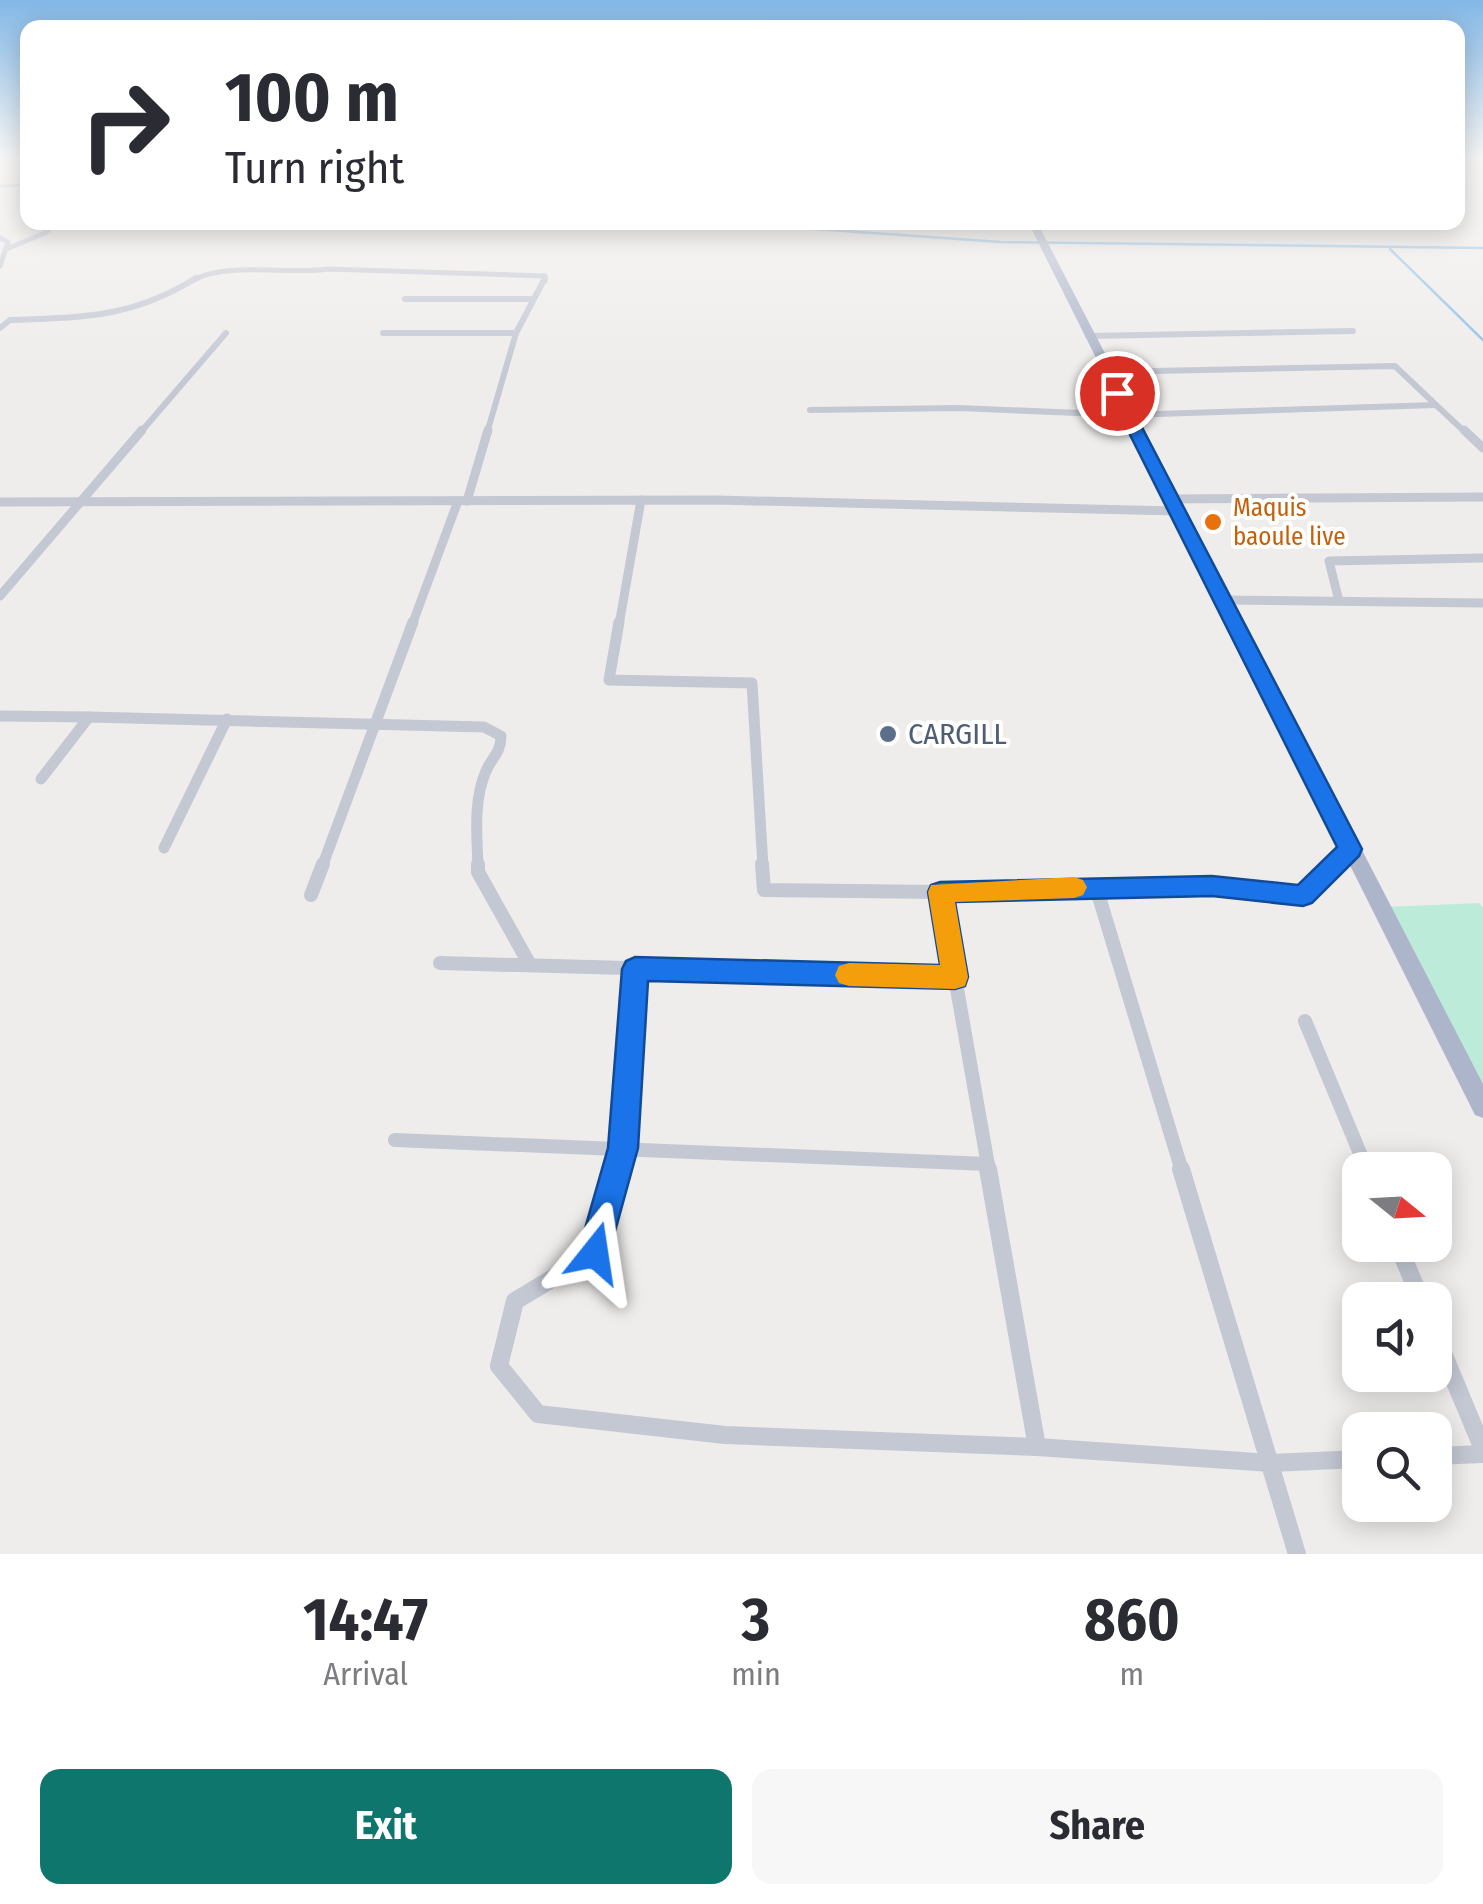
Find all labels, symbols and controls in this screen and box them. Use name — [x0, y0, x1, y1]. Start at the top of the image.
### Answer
text: 100 m — [225, 56, 399, 140]
icon: right — [60, 60, 190, 190]
text: Turn right — [225, 141, 404, 195]
pin — [1075, 351, 1160, 436]
icon: arrive — [1090, 366, 1145, 421]
place label: Maquis baoule live — [1233, 493, 1346, 552]
marker: Maquis baoule live — [1202, 511, 1224, 533]
place label: CARGILL — [908, 716, 1007, 752]
marker: CARGILL — [877, 723, 899, 745]
north arrow — [1342, 1152, 1452, 1262]
map controls — [1342, 1152, 1452, 1522]
position arrow — [543, 1201, 647, 1305]
button: sound — [1342, 1282, 1452, 1392]
button: search — [1342, 1412, 1452, 1522]
text: 14:47 — [303, 1584, 428, 1656]
text: 3 — [742, 1584, 770, 1656]
text: 860 — [1084, 1584, 1180, 1656]
text: Arrival — [323, 1655, 408, 1693]
text: min — [731, 1655, 781, 1693]
text: m — [1120, 1655, 1144, 1693]
button: Exit — [40, 1769, 732, 1884]
button: Share — [752, 1769, 1443, 1884]

